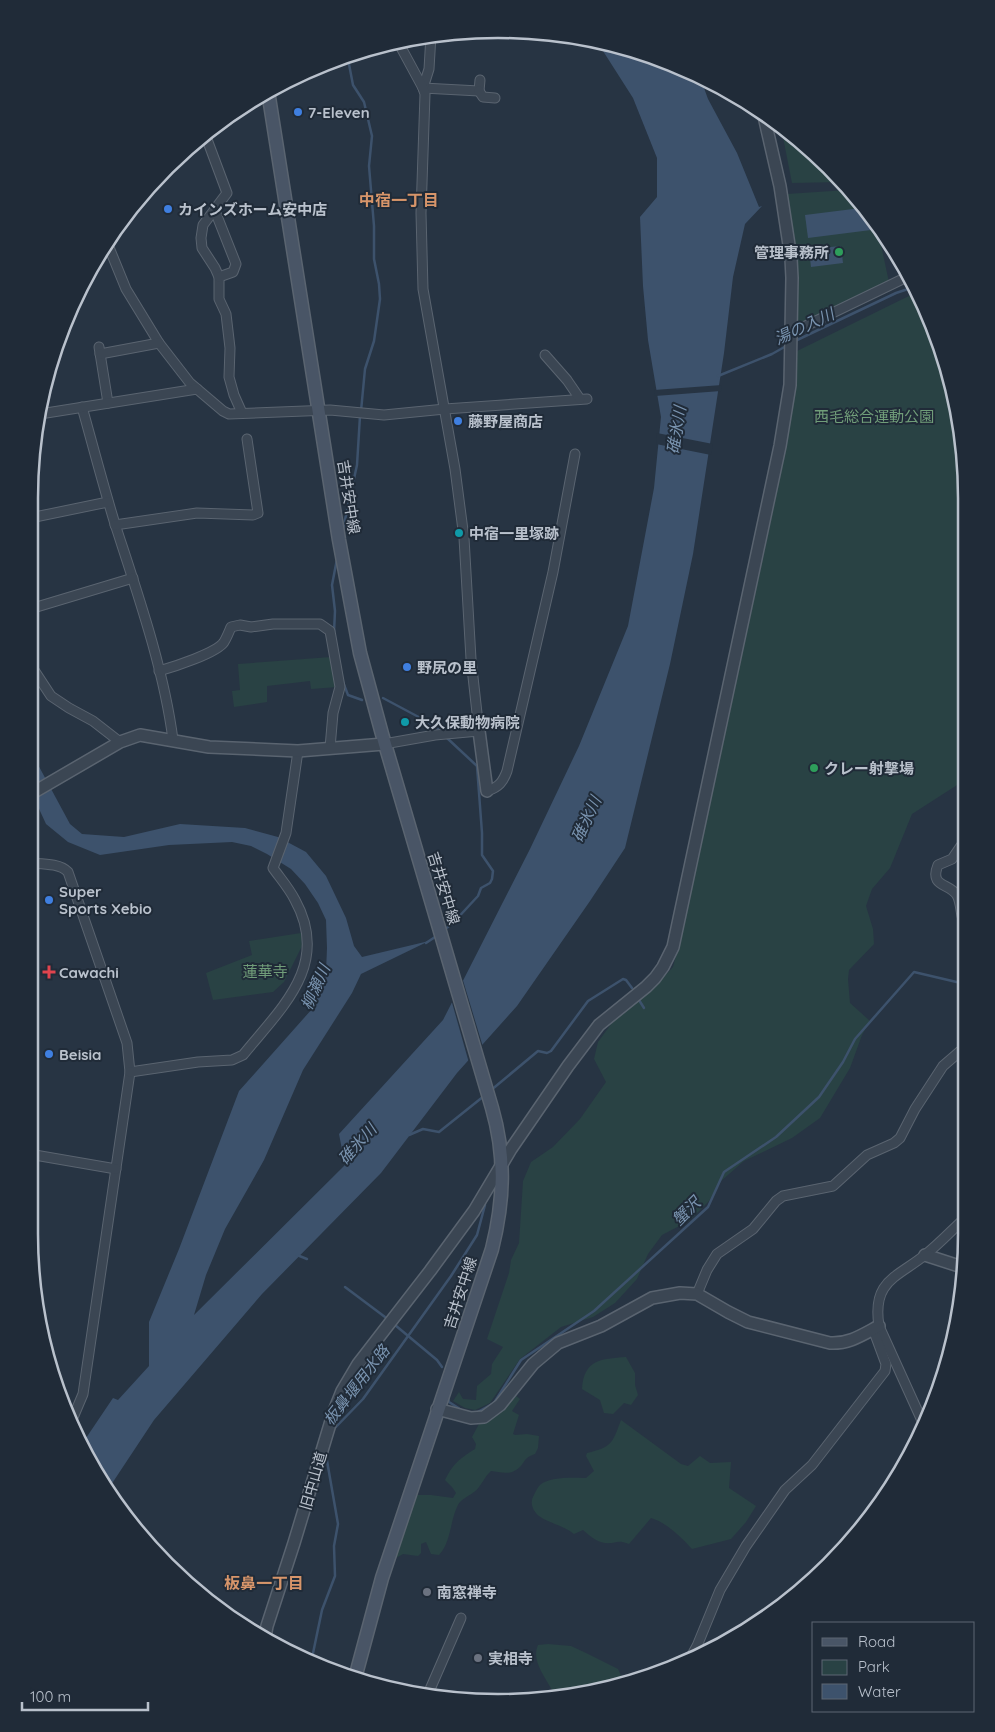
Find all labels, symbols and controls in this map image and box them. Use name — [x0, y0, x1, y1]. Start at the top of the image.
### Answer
place label: 7-Eleven — [308, 103, 370, 122]
marker: 7-Eleven — [292, 106, 304, 118]
district label: 中宿一丁目 — [359, 190, 439, 210]
place label: カインズホーム安中店 — [178, 200, 327, 219]
marker: カインズホーム安中店 — [162, 203, 174, 215]
place label: 管理事務所 — [754, 243, 829, 262]
marker: 管理事務所 — [833, 246, 845, 258]
water label: 湯の入川 — [771, 303, 839, 349]
water label: 碓氷川 — [662, 403, 690, 455]
park label: 西毛総合運動公園 — [814, 407, 934, 426]
place label: 藤野屋商店 — [468, 412, 543, 431]
marker: 藤野屋商店 — [452, 415, 464, 427]
street label: 吉井安中線 — [334, 458, 364, 536]
place label: 中宿一里塚跡 — [469, 524, 559, 543]
marker: 中宿一里塚跡 — [453, 527, 465, 539]
place label: 野尻の里 — [417, 658, 477, 677]
marker: 野尻の里 — [401, 661, 413, 673]
place label: 大久保動物病院 — [415, 713, 520, 732]
marker: 大久保動物病院 — [399, 716, 411, 728]
place label: クレー射撃場 — [824, 759, 914, 778]
marker: クレー射撃場 — [808, 762, 820, 774]
water label: 碓氷川 — [567, 791, 606, 845]
street label: 吉井安中線 — [424, 849, 464, 927]
place label: Super Sports Xebio — [59, 882, 152, 918]
marker: Super Sports Xebio — [43, 894, 55, 906]
water label: 柳瀬川 — [296, 959, 335, 1013]
park label: 蓮華寺 — [242, 962, 288, 981]
place label: Cawachi — [59, 963, 119, 982]
marker: Cawachi — [43, 966, 55, 978]
place label: Beisia — [59, 1045, 101, 1064]
marker: Beisia — [43, 1048, 55, 1060]
water label: 碓氷川 — [334, 1118, 382, 1169]
water label: 蟹沢 — [668, 1191, 706, 1229]
street label: 吉井安中線 — [439, 1254, 481, 1332]
water label: 板鼻堰用水路 — [319, 1339, 395, 1429]
street label: 旧中山道 — [296, 1450, 330, 1512]
district label: 板鼻一丁目 — [224, 1573, 304, 1593]
place label: 南窓禅寺 — [437, 1583, 497, 1602]
marker: 南窓禅寺 — [421, 1586, 433, 1598]
legend — [812, 1622, 975, 1712]
text: Road — [858, 1632, 895, 1651]
place label: 実相寺 — [488, 1649, 533, 1668]
marker: 実相寺 — [472, 1652, 484, 1664]
text: Park — [858, 1657, 890, 1676]
scale bar — [22, 1680, 149, 1712]
text: Water — [858, 1682, 901, 1701]
text: 100 m — [30, 1687, 71, 1706]

